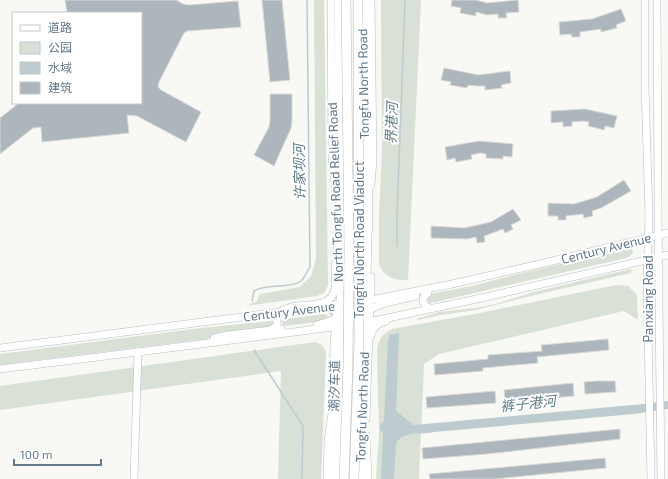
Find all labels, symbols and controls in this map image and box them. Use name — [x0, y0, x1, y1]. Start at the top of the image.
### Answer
legend — [12, 12, 142, 104]
text: 道路 — [48, 20, 72, 34]
street label: Tongfu North Road — [354, 29, 372, 139]
text: 公园 — [48, 40, 72, 54]
text: 水域 — [48, 60, 72, 74]
text: 建筑 — [48, 80, 72, 94]
water label: 界港河 — [382, 99, 400, 144]
street label: North Tongfu Road Relief Road — [324, 102, 346, 282]
water label: 许家坝河 — [290, 141, 308, 200]
street label: Tongfu North Road Viaduct — [351, 161, 367, 319]
street label: Century Avenue — [559, 229, 653, 267]
street label: Panxiang Road — [640, 255, 656, 343]
street label: Century Avenue — [242, 297, 336, 325]
street label: Tongfu North Road — [352, 351, 372, 463]
street label: 潮汐车道 — [326, 360, 342, 412]
water label: 裤子港河 — [499, 391, 560, 414]
scale bar — [14, 441, 101, 467]
text: 100 m — [20, 447, 52, 461]

